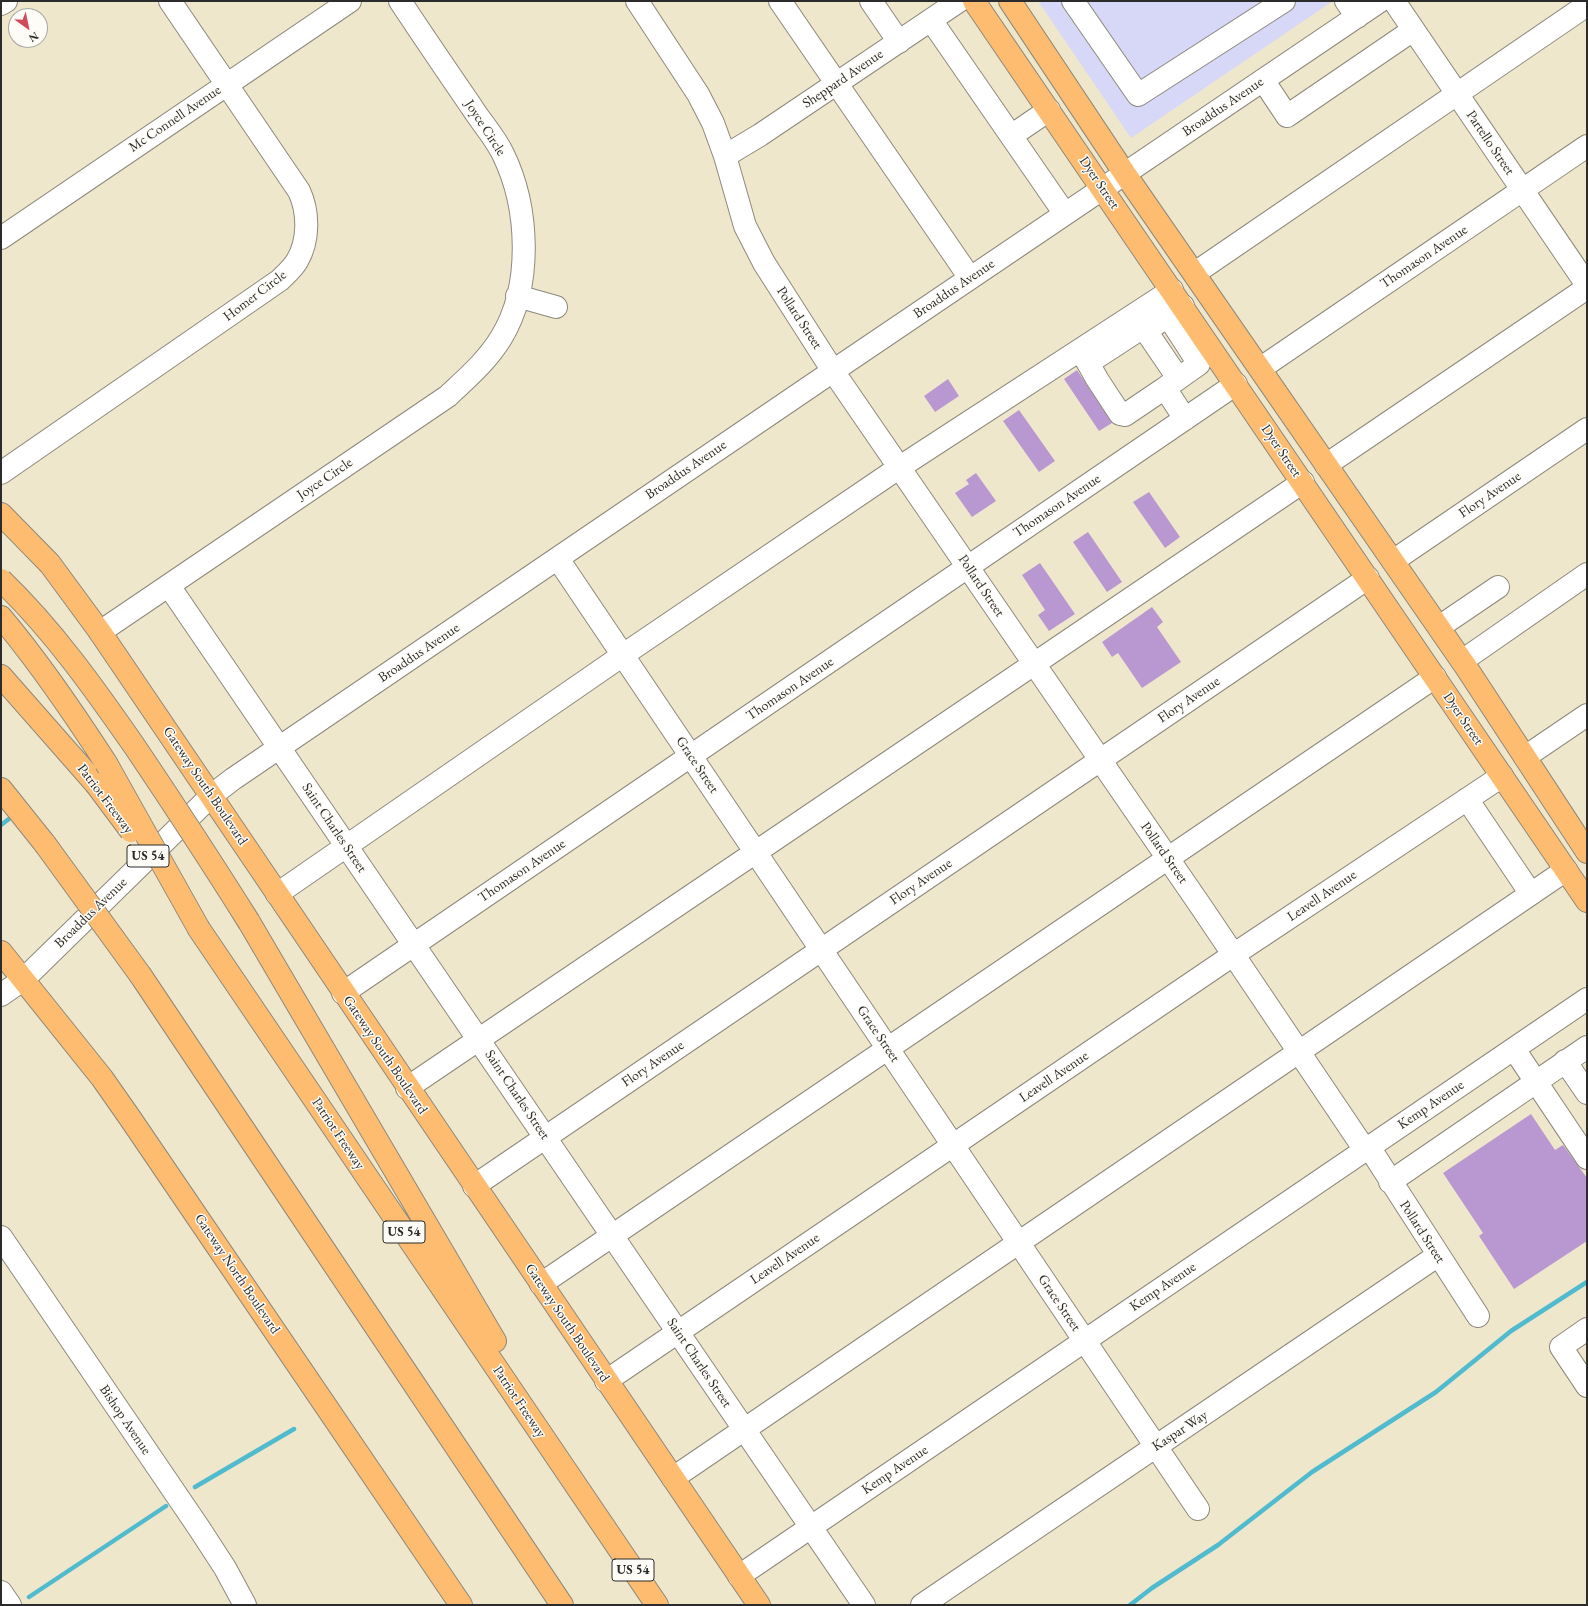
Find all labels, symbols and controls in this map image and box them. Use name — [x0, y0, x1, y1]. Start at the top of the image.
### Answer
north arrow — [8, 8, 48, 48]
text: N — [26, 29, 42, 46]
street label: Sheppard Avenue — [799, 46, 887, 112]
street label: Broaddus Avenue — [1179, 74, 1267, 140]
street label: Mc Connell Avenue — [126, 82, 224, 156]
street label: Joyce Circle — [461, 97, 509, 159]
street label: Partello Street — [1462, 107, 1518, 179]
street label: Dyer Street — [1075, 153, 1123, 213]
street label: Thomason Avenue — [1377, 222, 1471, 292]
street label: Broaddus Avenue — [910, 256, 998, 322]
street label: Homer Circle — [220, 267, 290, 325]
street label: Pollard Street — [773, 283, 825, 353]
street label: Dyer Street — [1257, 421, 1305, 481]
street label: Broaddus Avenue — [642, 437, 730, 503]
street label: Joyce Circle — [294, 454, 356, 504]
street label: Flory Avenue — [1456, 468, 1524, 522]
street label: Thomason Avenue — [1010, 471, 1104, 541]
street label: Pollard Street — [954, 552, 1008, 620]
street label: Broaddus Avenue — [375, 620, 463, 686]
street label: Thomason Avenue — [743, 654, 837, 724]
street label: Flory Avenue — [1155, 673, 1223, 727]
street label: Dyer Street — [1439, 689, 1487, 749]
street label: Gateway South Boulevard — [159, 724, 251, 848]
street label: Grace Street — [672, 733, 722, 797]
street label: Patriot Freeway — [73, 761, 137, 837]
street label: Saint Charles Street — [298, 780, 370, 876]
street label: Pollard Street — [1137, 819, 1191, 887]
street label: Thomason Avenue — [475, 836, 569, 906]
road number: US 54 — [127, 845, 169, 867]
street label: Flory Avenue — [887, 855, 955, 909]
street label: Leavell Avenue — [1284, 867, 1360, 925]
street label: Broaddus Avenue — [51, 874, 131, 952]
street label: Gateway South Boulevard — [339, 993, 431, 1117]
street label: Grace Street — [853, 1002, 903, 1066]
street label: Flory Avenue — [619, 1037, 687, 1091]
street label: Saint Charles Street — [481, 1047, 553, 1143]
street label: Leavell Avenue — [1016, 1048, 1092, 1106]
street label: Kemp Avenue — [1395, 1077, 1467, 1133]
street label: Patriot Freeway — [308, 1095, 368, 1173]
street label: Pollard Street — [1396, 1197, 1448, 1267]
street label: Gateway North Boulevard — [191, 1211, 283, 1337]
road number: US 54 — [383, 1221, 425, 1243]
street label: Leavell Avenue — [747, 1230, 823, 1288]
street label: Kemp Avenue — [1127, 1259, 1199, 1315]
street label: Gateway South Boulevard — [521, 1261, 613, 1385]
street label: Grace Street — [1034, 1271, 1084, 1335]
street label: Saint Charles Street — [663, 1315, 735, 1411]
street label: Patriot Freeway — [489, 1363, 549, 1441]
street label: Bishop Avenue — [96, 1382, 154, 1458]
street label: Kaspar Way — [1149, 1407, 1211, 1455]
street label: Kemp Avenue — [859, 1442, 931, 1498]
road number: US 54 — [612, 1559, 654, 1581]

